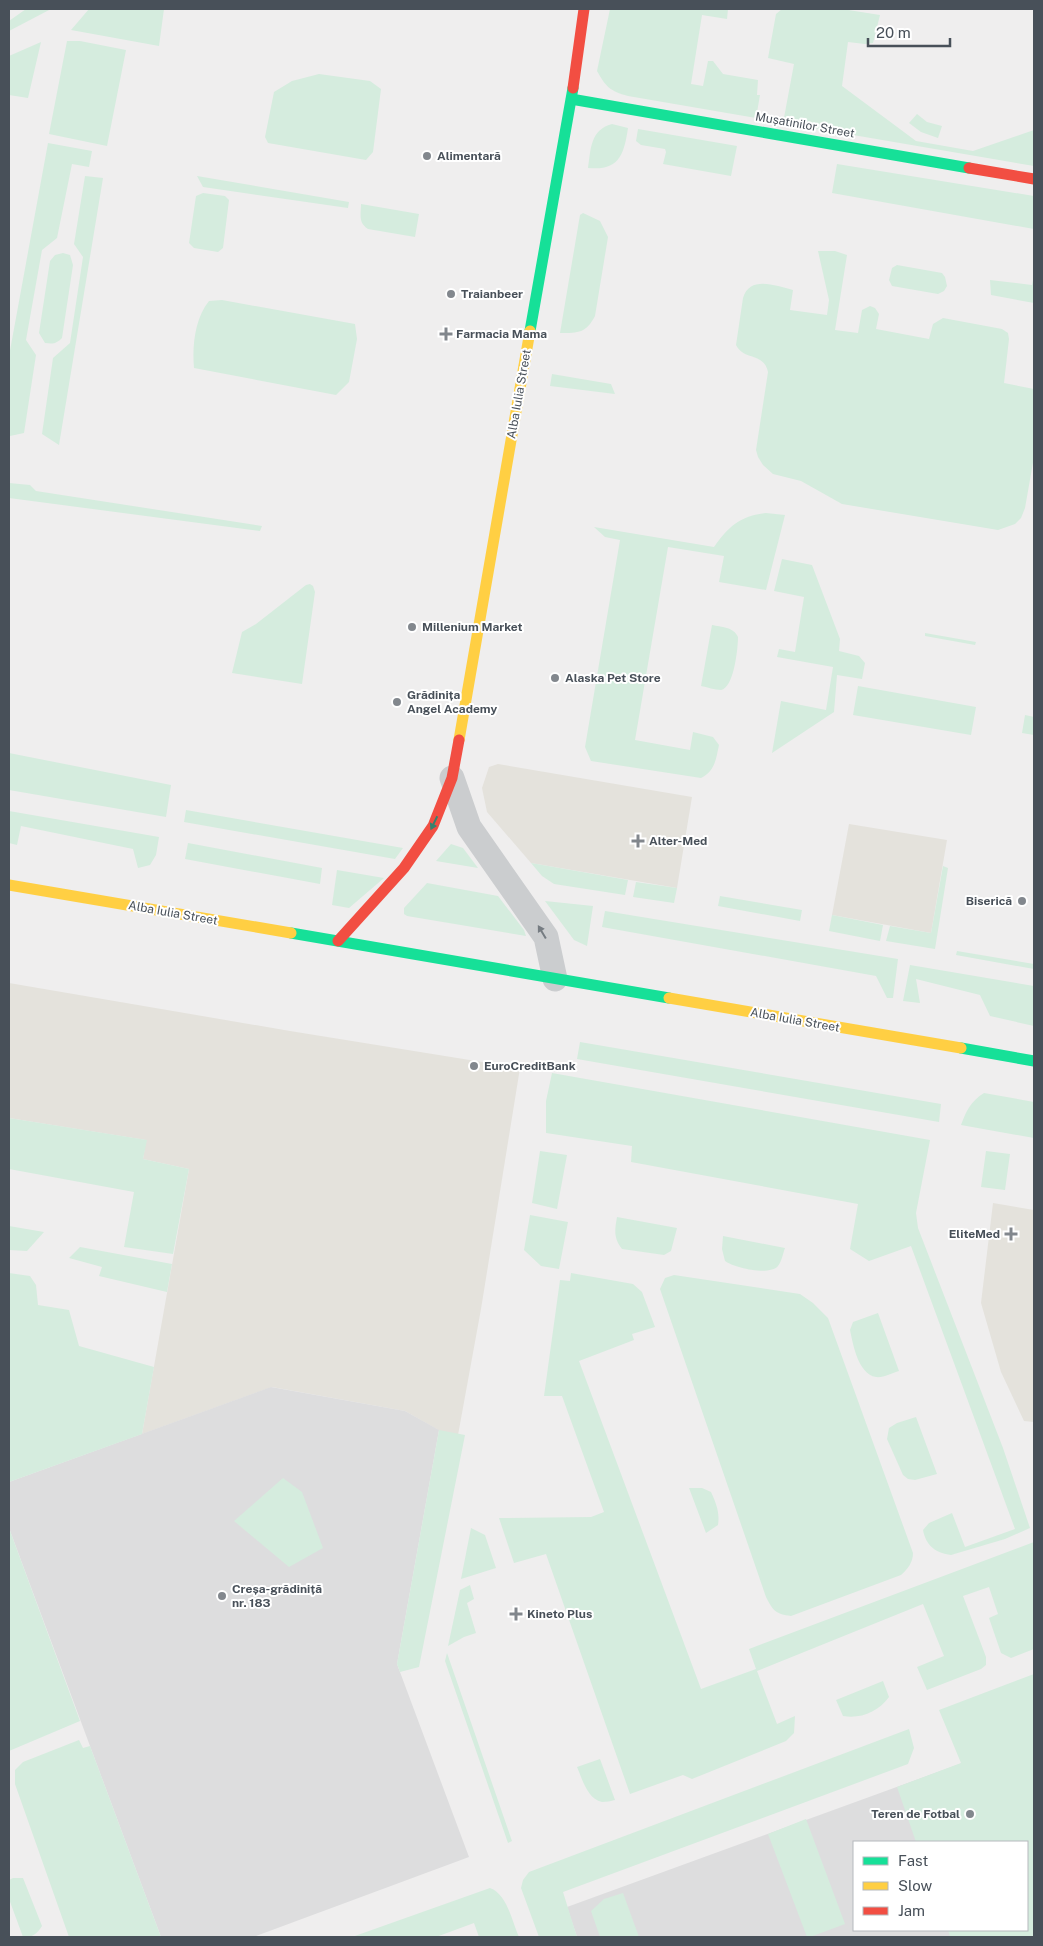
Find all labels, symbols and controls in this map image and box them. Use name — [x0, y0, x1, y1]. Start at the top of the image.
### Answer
scale bar — [868, 15, 950, 47]
text: 20 m — [876, 24, 911, 41]
street label: Mușatinilor Street — [754, 109, 856, 141]
place label: Alimentară — [437, 149, 501, 163]
marker: Alimentară — [421, 150, 433, 162]
place label: Traianbeer — [461, 287, 523, 301]
marker: Traianbeer — [445, 288, 457, 300]
place label: Farmacia Mama — [456, 327, 547, 341]
marker: Farmacia Mama — [440, 328, 452, 340]
street label: Alba Iulia Street — [504, 348, 534, 440]
place label: Millenium Market — [422, 620, 523, 634]
marker: Millenium Market — [406, 621, 418, 633]
place label: Alaska Pet Store — [565, 671, 661, 685]
marker: Alaska Pet Store — [549, 672, 561, 684]
place label: Grădinița Angel Academy — [407, 688, 497, 716]
marker: Grădinița Angel Academy — [391, 696, 403, 708]
one-way arrow — [429, 816, 438, 831]
marker: Alter-Med — [631, 834, 645, 848]
place label: Alter-Med — [649, 834, 707, 848]
place label: Biserică — [966, 894, 1012, 908]
marker: Biserică — [1016, 895, 1028, 907]
street label: Alba Iulia Street — [127, 898, 219, 928]
one-way arrow — [538, 926, 547, 939]
street label: Alba Iulia Street — [749, 1005, 841, 1035]
place label: EuroCreditBank — [484, 1059, 576, 1073]
marker: EuroCreditBank — [468, 1060, 480, 1072]
place label: EliteMed — [949, 1227, 1000, 1241]
marker: EliteMed — [1004, 1227, 1018, 1241]
place label: Creșa-grădiniță nr. 183 — [232, 1582, 322, 1610]
marker: Creșa-grădiniță nr. 183 — [216, 1590, 228, 1602]
marker: Kineto Plus — [509, 1607, 523, 1621]
place label: Kineto Plus — [527, 1607, 592, 1621]
place label: Teren de Fotbal — [871, 1807, 960, 1821]
marker: Teren de Fotbal — [964, 1808, 976, 1820]
legend — [853, 1841, 1028, 1931]
text: Fast — [898, 1852, 928, 1869]
text: Slow — [898, 1877, 933, 1894]
text: Jam — [898, 1902, 925, 1919]

